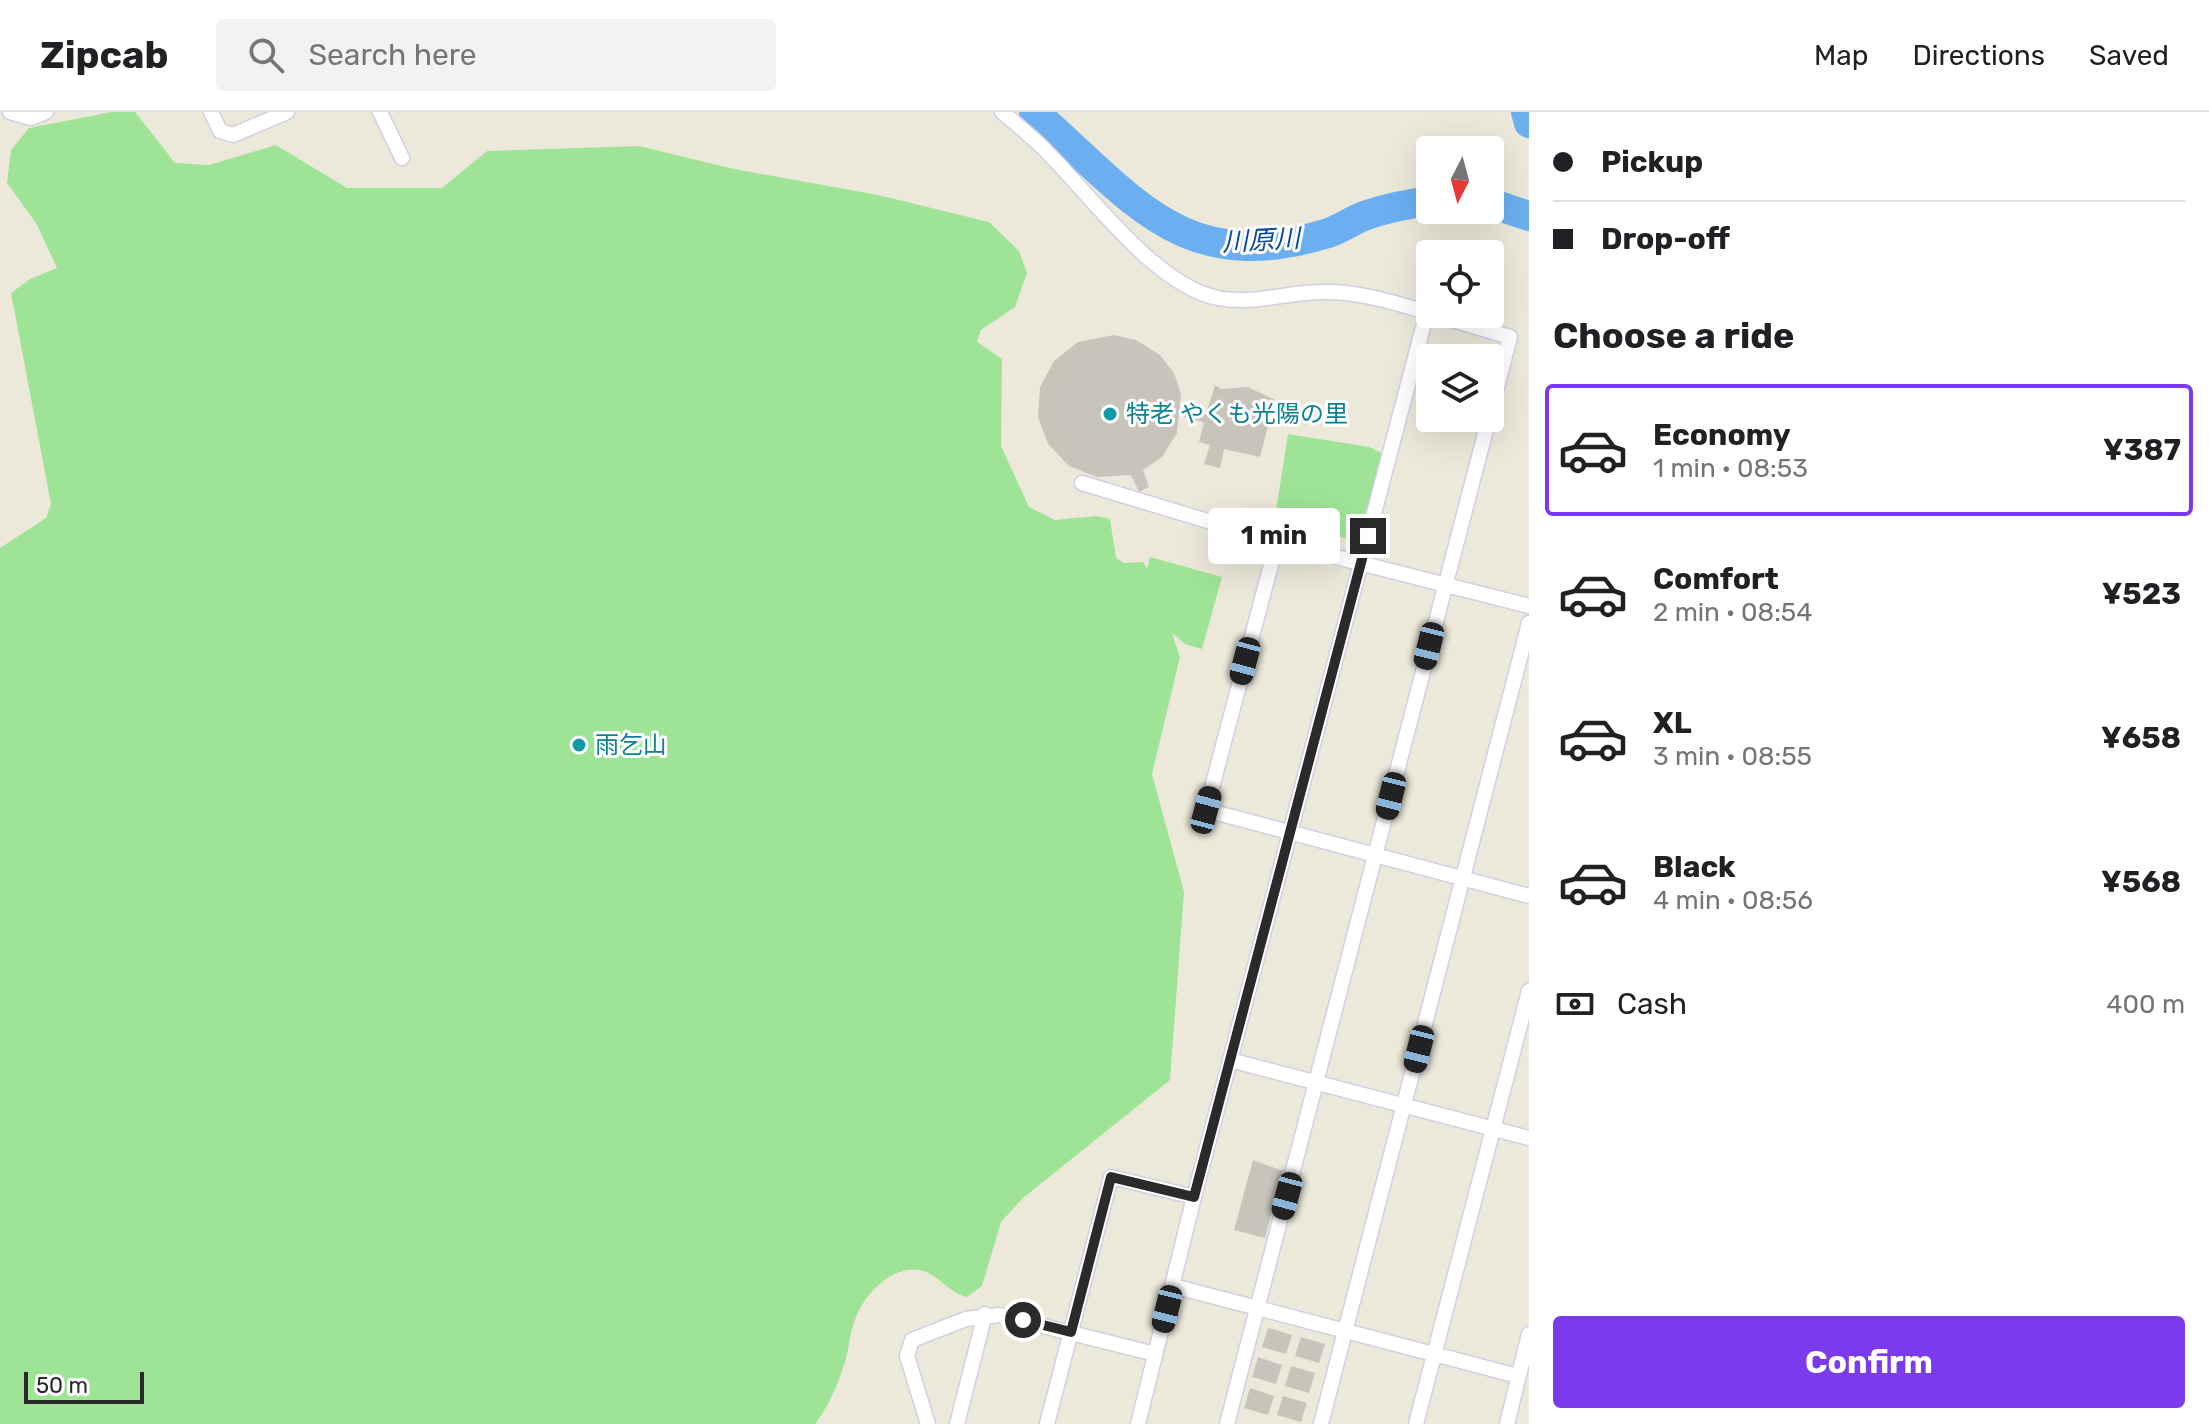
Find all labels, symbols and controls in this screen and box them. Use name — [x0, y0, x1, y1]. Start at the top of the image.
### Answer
search box — [216, 19, 776, 91]
text: Zipcab — [40, 32, 168, 78]
icon: search — [244, 33, 288, 77]
text: Search here — [308, 37, 477, 73]
text: Map — [1814, 39, 1868, 72]
text: Directions — [1912, 39, 2045, 72]
text: Saved — [2089, 39, 2169, 72]
north arrow — [1416, 136, 1504, 224]
map controls — [1416, 136, 1504, 432]
text: Pickup — [1601, 144, 1703, 180]
text: Drop-off — [1601, 221, 1730, 257]
water label: 川原川 — [1221, 223, 1304, 258]
button: locate — [1416, 240, 1504, 328]
text: Choose a ride — [1553, 314, 1794, 357]
button: layers — [1416, 344, 1504, 432]
place label: 特老 やくも光陽の里 — [1126, 400, 1348, 428]
marker: 特老 やくも光陽の里 — [1101, 405, 1119, 423]
icon: car — [1557, 414, 1629, 486]
text: Economy — [1653, 417, 1791, 453]
text: ¥387 — [2103, 432, 2181, 468]
text: 1 min · 08:53 — [1653, 453, 1808, 484]
callout: 1 min — [1208, 508, 1340, 564]
route end — [1350, 518, 1386, 554]
text: 1 min — [1241, 520, 1307, 551]
icon: car — [1557, 558, 1629, 630]
text: Comfort — [1653, 561, 1779, 597]
text: ¥523 — [2102, 576, 2181, 612]
text: 2 min · 08:54 — [1653, 597, 1812, 628]
car — [1412, 620, 1446, 672]
car — [1227, 635, 1263, 687]
icon: car — [1557, 702, 1629, 774]
text: XL — [1653, 705, 1692, 741]
text: ¥658 — [2101, 720, 2181, 756]
place label: 雨乞山 — [595, 731, 667, 759]
marker: 雨乞山 — [570, 736, 588, 754]
text: 3 min · 08:55 — [1653, 741, 1812, 772]
car — [1374, 770, 1408, 822]
car — [1188, 784, 1224, 836]
icon: car — [1557, 846, 1629, 918]
text: Black — [1653, 849, 1736, 885]
text: ¥568 — [2101, 864, 2181, 900]
text: 4 min · 08:56 — [1653, 885, 1813, 916]
icon: cash — [1553, 982, 1597, 1026]
text: Cash — [1617, 986, 1687, 1022]
text: 400 m — [2106, 989, 2185, 1020]
car — [1402, 1023, 1436, 1075]
car — [1269, 1170, 1305, 1222]
car — [1150, 1283, 1184, 1335]
route start — [1005, 1302, 1041, 1338]
button: Confirm — [1553, 1316, 2185, 1408]
scale bar — [24, 1368, 144, 1404]
text: 50 m — [36, 1372, 88, 1399]

